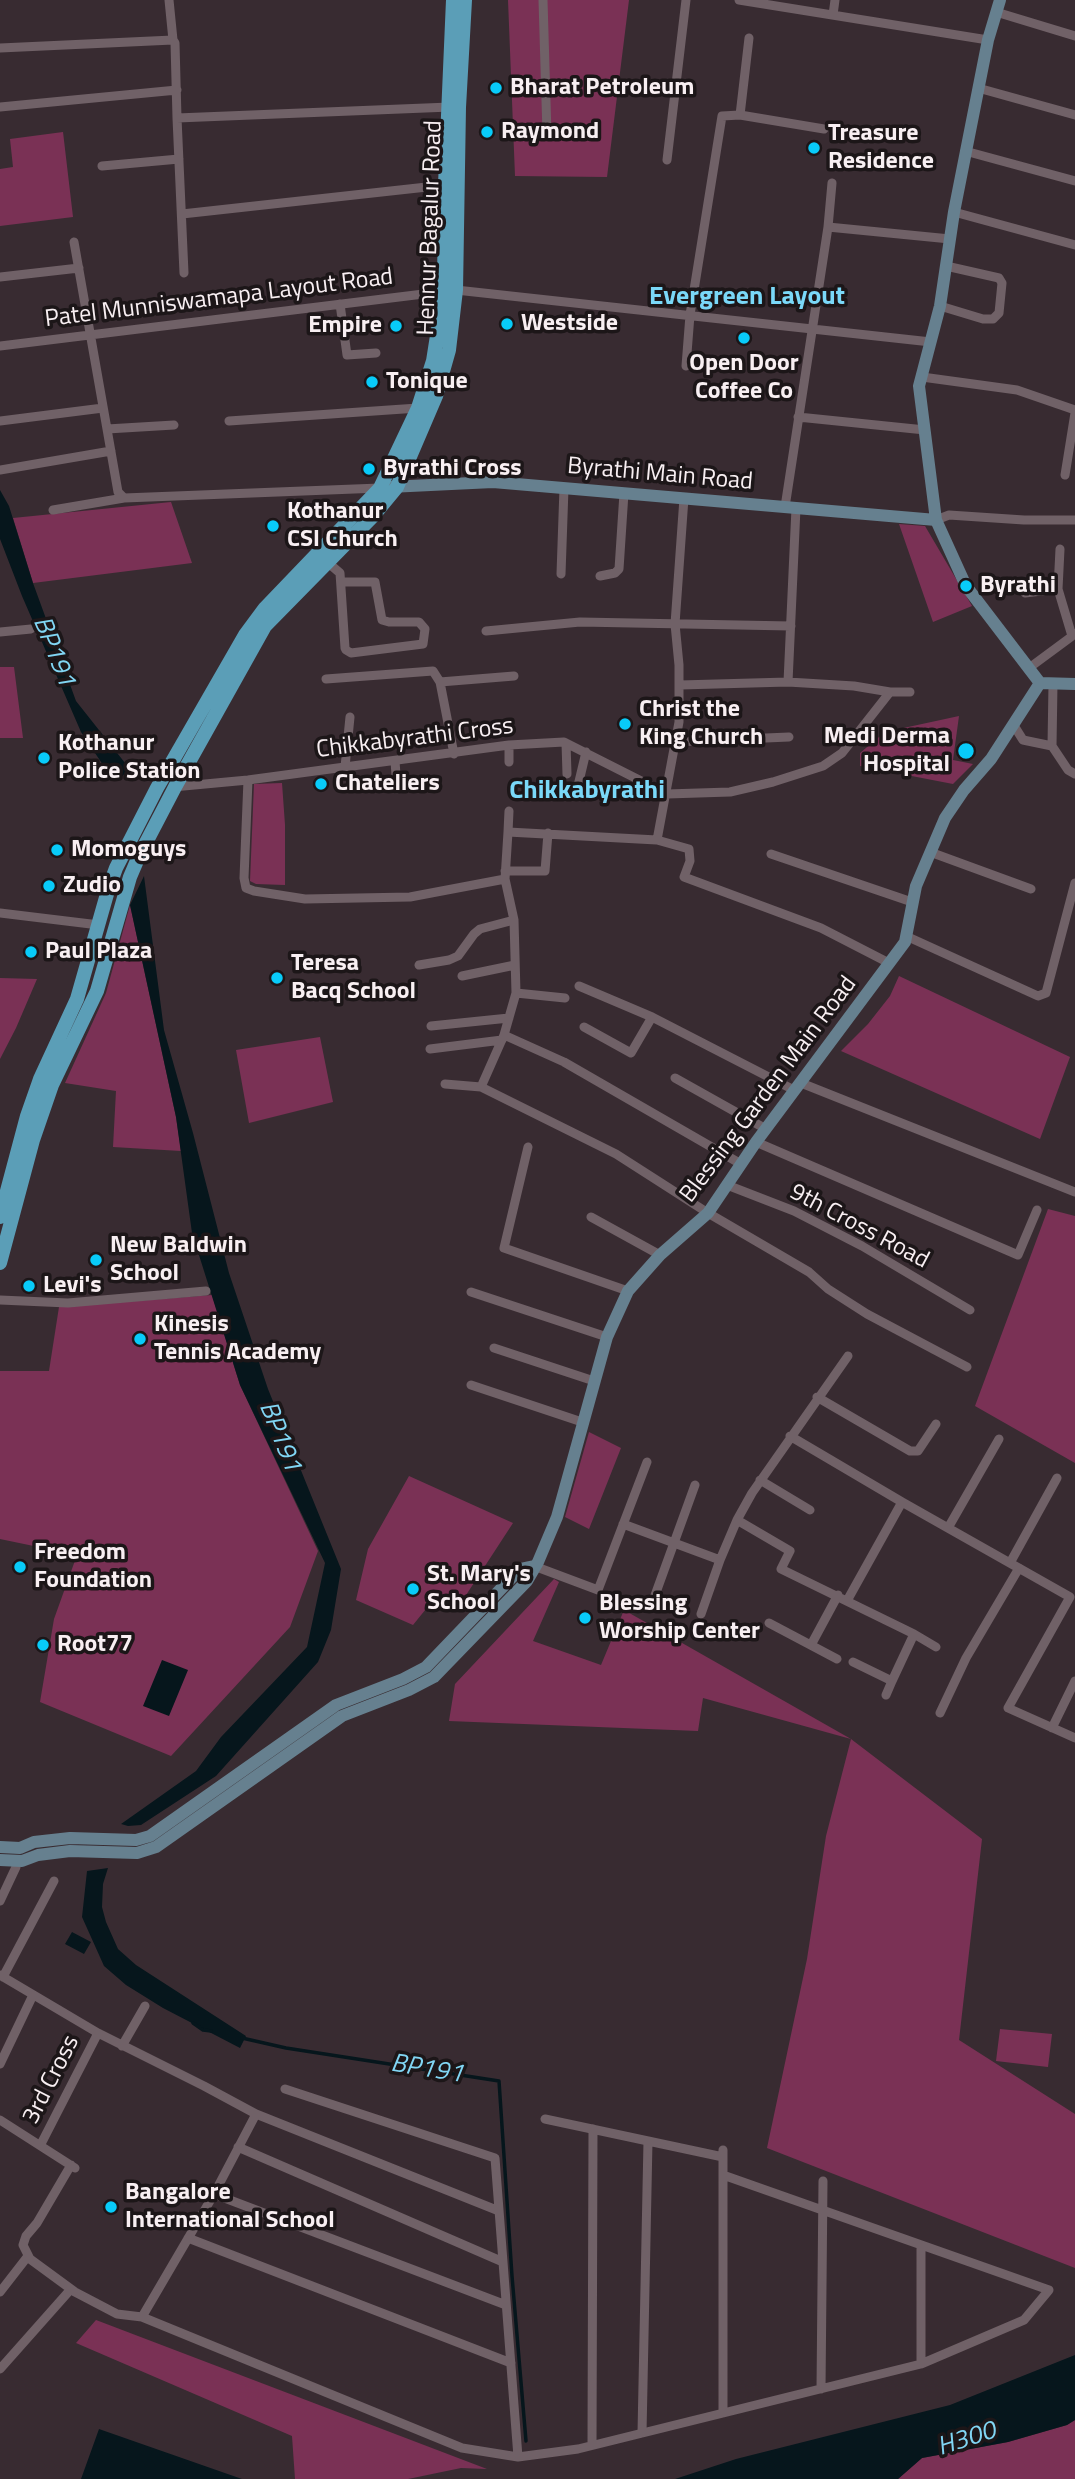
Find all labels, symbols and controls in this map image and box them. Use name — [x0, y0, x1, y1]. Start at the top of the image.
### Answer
place label: Bharat Petroleum — [510, 74, 694, 102]
marker: Bharat Petroleum — [488, 80, 504, 96]
place label: Raymond — [501, 118, 599, 146]
street label: Hennur Bagalur Road — [413, 120, 449, 336]
place label: Treasure Residence — [828, 120, 934, 176]
marker: Raymond — [479, 124, 495, 140]
marker: Treasure Residence — [806, 140, 822, 156]
street label: Patel Munniswamapa Layout Road — [43, 263, 395, 335]
district label: Evergreen Layout — [649, 282, 845, 314]
place label: Westside — [521, 310, 618, 338]
place label: Empire — [308, 312, 382, 340]
marker: Westside — [499, 316, 515, 332]
marker: Empire — [388, 318, 404, 334]
marker: Open Door Coffee Co — [736, 330, 752, 346]
place label: Open Door Coffee Co — [689, 350, 799, 406]
place label: Tonique — [386, 368, 468, 396]
marker: Tonique — [364, 374, 380, 390]
street label: Byrathi Main Road — [566, 453, 754, 497]
place label: Byrathi Cross — [383, 455, 522, 483]
marker: Byrathi Cross — [361, 461, 377, 477]
place label: Kothanur CSI Church — [287, 498, 398, 554]
marker: Kothanur CSI Church — [265, 518, 281, 534]
place label: Byrathi — [980, 572, 1056, 600]
marker: Byrathi — [958, 578, 974, 594]
water label: BP191 — [25, 612, 81, 692]
place label: Christ the King Church — [639, 696, 763, 752]
street label: Chikkabyrathi Cross — [315, 713, 515, 765]
marker: Christ the King Church — [617, 716, 633, 732]
place label: Medi Derma Hospital — [824, 723, 950, 779]
place label: Kothanur Police Station — [58, 730, 201, 786]
marker: Medi Derma Hospital — [956, 741, 976, 761]
marker: Kothanur Police Station — [36, 750, 52, 766]
place label: Chateliers — [335, 770, 440, 798]
marker: Chateliers — [313, 776, 329, 792]
district label: Chikkabyrathi — [509, 776, 665, 808]
place label: Momoguys — [71, 836, 186, 864]
marker: Momoguys — [49, 842, 65, 858]
place label: Zudio — [63, 872, 121, 900]
marker: Zudio — [41, 878, 57, 894]
place label: Paul Plaza — [45, 938, 152, 966]
marker: Paul Plaza — [23, 944, 39, 960]
place label: Teresa Bacq School — [291, 950, 416, 1006]
marker: Teresa Bacq School — [269, 970, 285, 986]
street label: Blessing Garden Main Road — [674, 971, 864, 1209]
street label: 9th Cross Road — [785, 1178, 933, 1276]
place label: New Baldwin School — [110, 1232, 247, 1288]
marker: New Baldwin School — [88, 1252, 104, 1268]
place label: Levi's — [43, 1272, 102, 1300]
marker: Levi's — [21, 1278, 37, 1294]
place label: Kinesis Tennis Academy — [154, 1311, 321, 1367]
marker: Kinesis Tennis Academy — [132, 1331, 148, 1347]
water label: BP191 — [251, 1397, 307, 1477]
place label: Freedom Foundation — [34, 1539, 152, 1595]
marker: Freedom Foundation — [12, 1559, 28, 1575]
place label: St. Mary's School — [427, 1561, 531, 1617]
marker: St. Mary's School — [405, 1581, 421, 1597]
place label: Blessing Worship Center — [599, 1590, 760, 1646]
marker: Blessing Worship Center — [577, 1610, 593, 1626]
place label: Root77 — [57, 1631, 133, 1659]
marker: Root77 — [35, 1637, 51, 1653]
street label: 3rd Cross — [18, 2031, 86, 2129]
water label: BP191 — [389, 2049, 465, 2091]
place label: Bangalore International School — [125, 2179, 335, 2235]
marker: Bangalore International School — [103, 2199, 119, 2215]
water label: H300 — [934, 2416, 1000, 2464]

